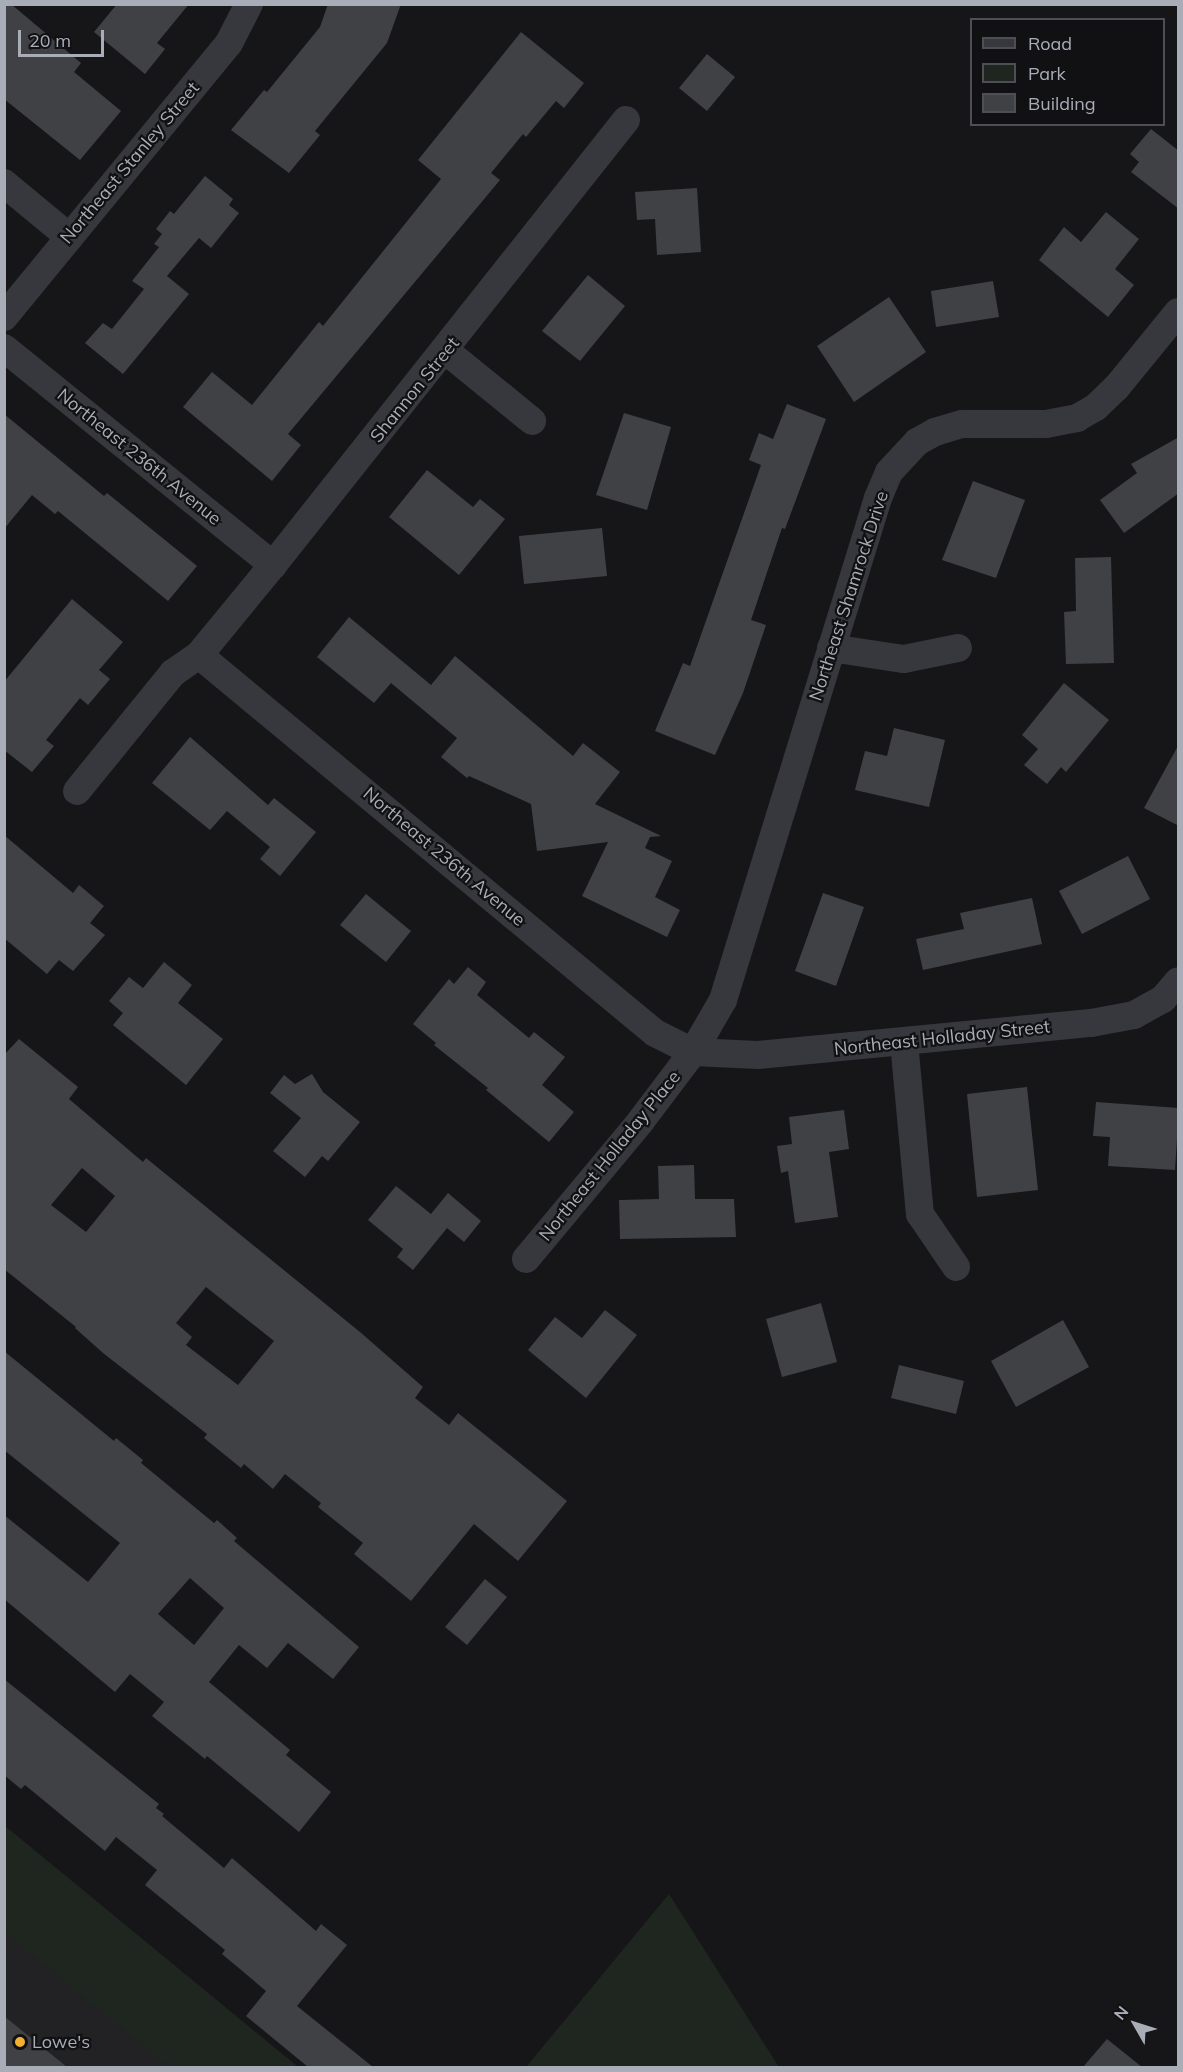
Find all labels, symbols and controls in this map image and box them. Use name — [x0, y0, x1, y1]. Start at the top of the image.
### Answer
scale bar — [21, 18, 106, 56]
legend — [970, 18, 1165, 126]
text: 20 m — [29, 29, 71, 52]
text: Road — [1028, 32, 1072, 55]
text: Park — [1028, 62, 1066, 85]
street label: Northeast Stanley Street — [56, 78, 204, 248]
text: Building — [1028, 92, 1096, 115]
street label: Shannon Street — [366, 333, 464, 447]
street label: Northeast 236th Avenue — [53, 384, 225, 530]
street label: Northeast Shamrock Drive — [805, 488, 893, 704]
street label: Northeast 236th Avenue — [359, 783, 529, 931]
street label: Northeast Holladay Street — [833, 1016, 1051, 1060]
street label: Northeast Holladay Place — [535, 1067, 685, 1245]
north arrow — [1105, 1994, 1165, 2054]
text: N — [1109, 2002, 1133, 2024]
place label: Lowe's — [32, 2031, 90, 2053]
marker: Lowe's — [13, 2035, 27, 2049]

